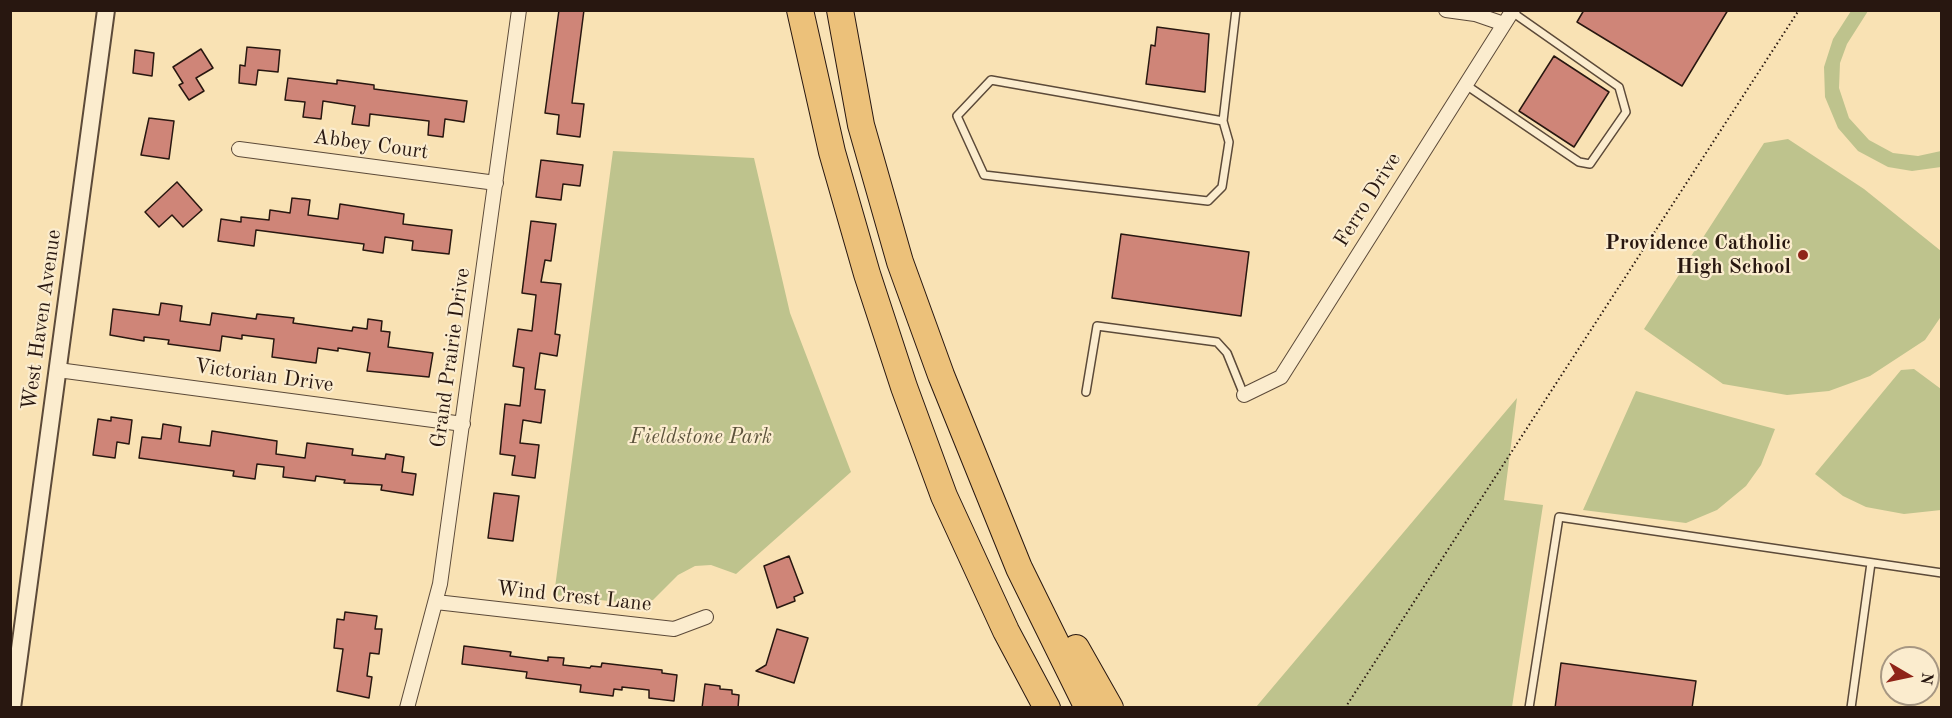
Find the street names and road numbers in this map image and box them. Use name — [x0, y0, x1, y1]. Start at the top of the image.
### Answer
street label: Abbey Court — [312, 124, 430, 166]
street label: Ferro Drive — [1329, 148, 1407, 252]
street label: West Haven Avenue — [17, 228, 67, 412]
street label: Grand Prairie Drive — [426, 266, 476, 450]
street label: Victorian Drive — [193, 354, 335, 398]
street label: Wind Crest Lane — [495, 576, 653, 618]

